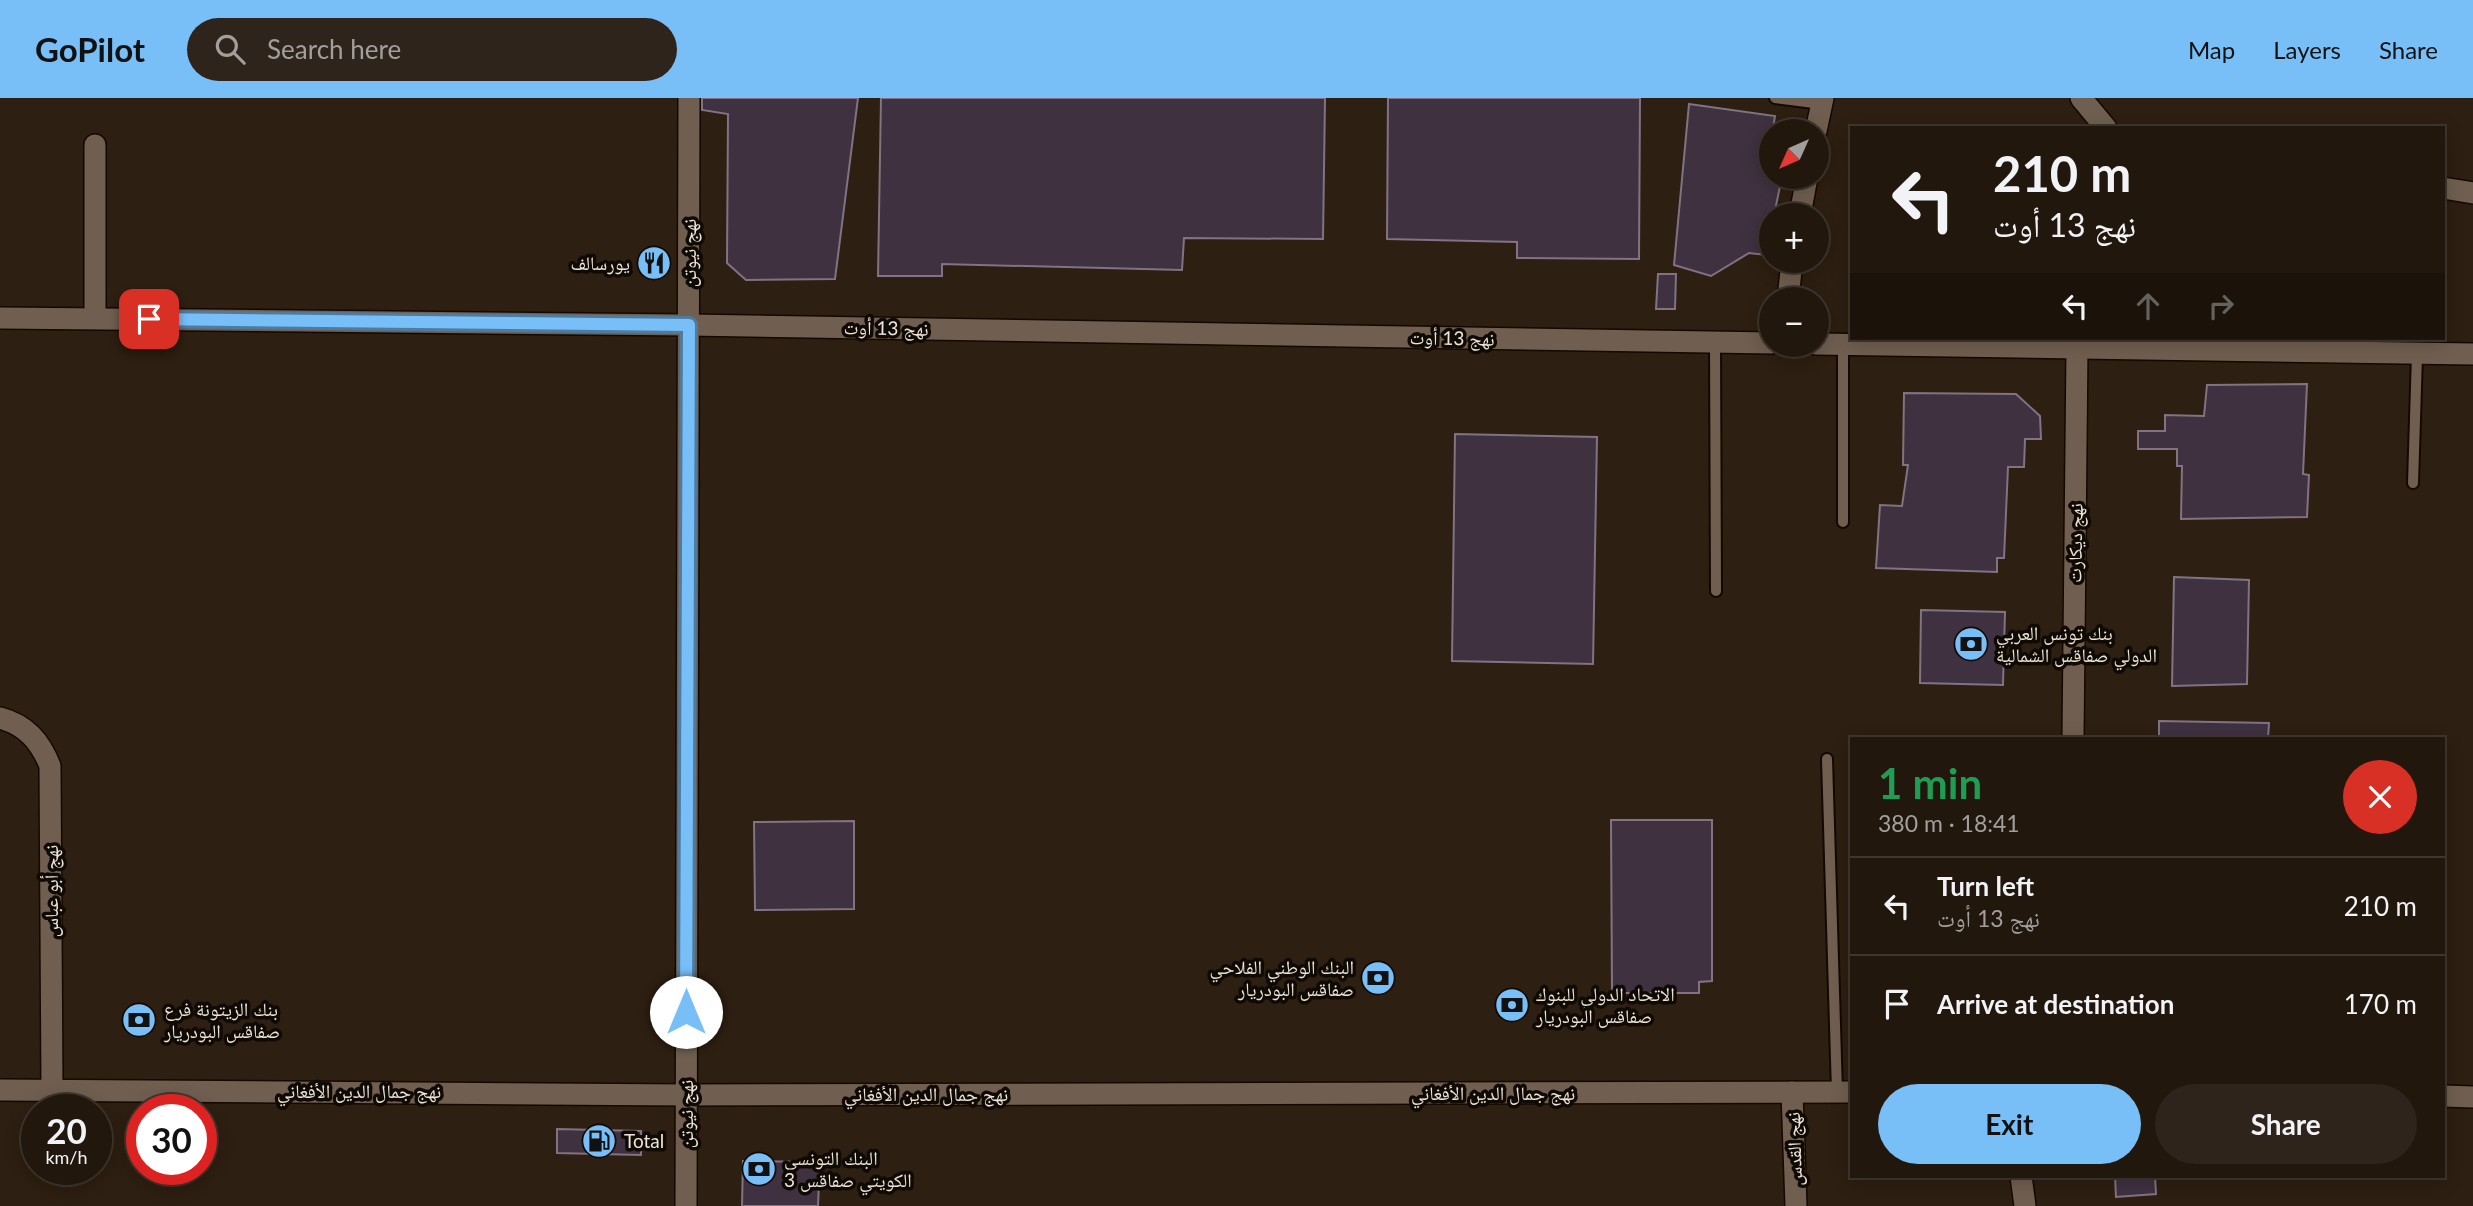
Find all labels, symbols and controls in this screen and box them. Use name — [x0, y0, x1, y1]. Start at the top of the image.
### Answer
search box — [187, 18, 677, 81]
text: GoPilot — [35, 29, 145, 69]
icon: search — [211, 30, 249, 68]
text: Search here — [267, 33, 401, 65]
text: Map — [2188, 35, 2235, 64]
text: Layers — [2273, 35, 2341, 64]
text: Share — [2379, 35, 2438, 64]
north arrow — [1759, 119, 1829, 189]
map controls — [1759, 119, 1829, 357]
text: 210 m — [1993, 144, 2131, 202]
icon: left — [1878, 154, 1969, 245]
button: + — [1759, 203, 1829, 273]
text: نهج 13 أوت — [1993, 205, 2136, 244]
street label: نهج نيوتن — [677, 219, 702, 287]
restaurant icon: يورسالف — [635, 244, 673, 282]
place label: يورسالف — [570, 251, 630, 275]
button: − — [1759, 287, 1829, 357]
icon: left — [2056, 287, 2094, 325]
icon: ahead — [2129, 287, 2167, 325]
icon: right — [2202, 287, 2240, 325]
pin — [119, 289, 179, 349]
icon: arrive — [130, 300, 168, 338]
street label: نهج 13 أوت — [843, 315, 929, 342]
street label: نهج 13 أوت — [1409, 325, 1495, 352]
street label: نهج ديكارت — [2062, 503, 2089, 583]
place label: بنك تونس العربي الدولي صفاقس الشمالية — [1996, 621, 2157, 671]
bank icon: بنك تونس العربي الدولي صفاقس الشمالية — [1952, 625, 1990, 663]
text: 1 min — [1878, 758, 1982, 808]
button: close — [2343, 760, 2417, 834]
text: 380 m · 18:41 — [1878, 809, 2020, 837]
street label: نهج أبو عباس — [39, 845, 64, 937]
text: Turn left — [1937, 870, 2034, 902]
icon: left — [1878, 887, 1916, 925]
text: 210 m — [2344, 890, 2417, 922]
text: نهج 13 أوت — [1937, 904, 2040, 932]
place label: البنك الوطني الفلاحي صفاقس البودريار — [1209, 955, 1354, 1001]
bank icon: البنك الوطني الفلاحي صفاقس البودريار — [1359, 959, 1397, 997]
position arrow — [649, 975, 723, 1049]
place label: الاتحاد الدولي للبنوك صفاقس البودريار — [1535, 982, 1675, 1028]
icon: arrive — [1878, 985, 1916, 1023]
bank icon: الاتحاد الدولي للبنوك صفاقس البودريار — [1493, 986, 1531, 1024]
text: Arrive at destination — [1937, 988, 2174, 1020]
text: 170 m — [2344, 988, 2417, 1020]
place label: بنك الزيتونة فرع صفاقس البودريار — [163, 997, 280, 1043]
bank icon: بنك الزيتونة فرع صفاقس البودريار — [120, 1001, 158, 1039]
street label: نهج جمال الدين الأفغاني — [277, 1079, 441, 1107]
street label: نهج نيوتن — [674, 1080, 699, 1148]
street label: نهج جمال الدين الأفغاني — [1411, 1081, 1575, 1109]
street label: نهج جمال الدين الأفغاني — [844, 1082, 1008, 1110]
button: Exit — [1878, 1084, 2141, 1164]
button: Share — [2155, 1084, 2417, 1164]
speed limit sign: 30 — [126, 1094, 217, 1185]
text: 20 — [46, 1109, 87, 1151]
street label: نهج القدس — [1781, 1111, 1808, 1186]
fuel station icon: Total — [580, 1122, 618, 1160]
place label: Total — [624, 1129, 664, 1152]
text: km/h — [45, 1146, 88, 1168]
place label: البنك التونسي الكويتي صفاقس 3 — [784, 1146, 912, 1196]
bank icon: البنك التونسي الكويتي صفاقس 3 — [740, 1150, 778, 1188]

